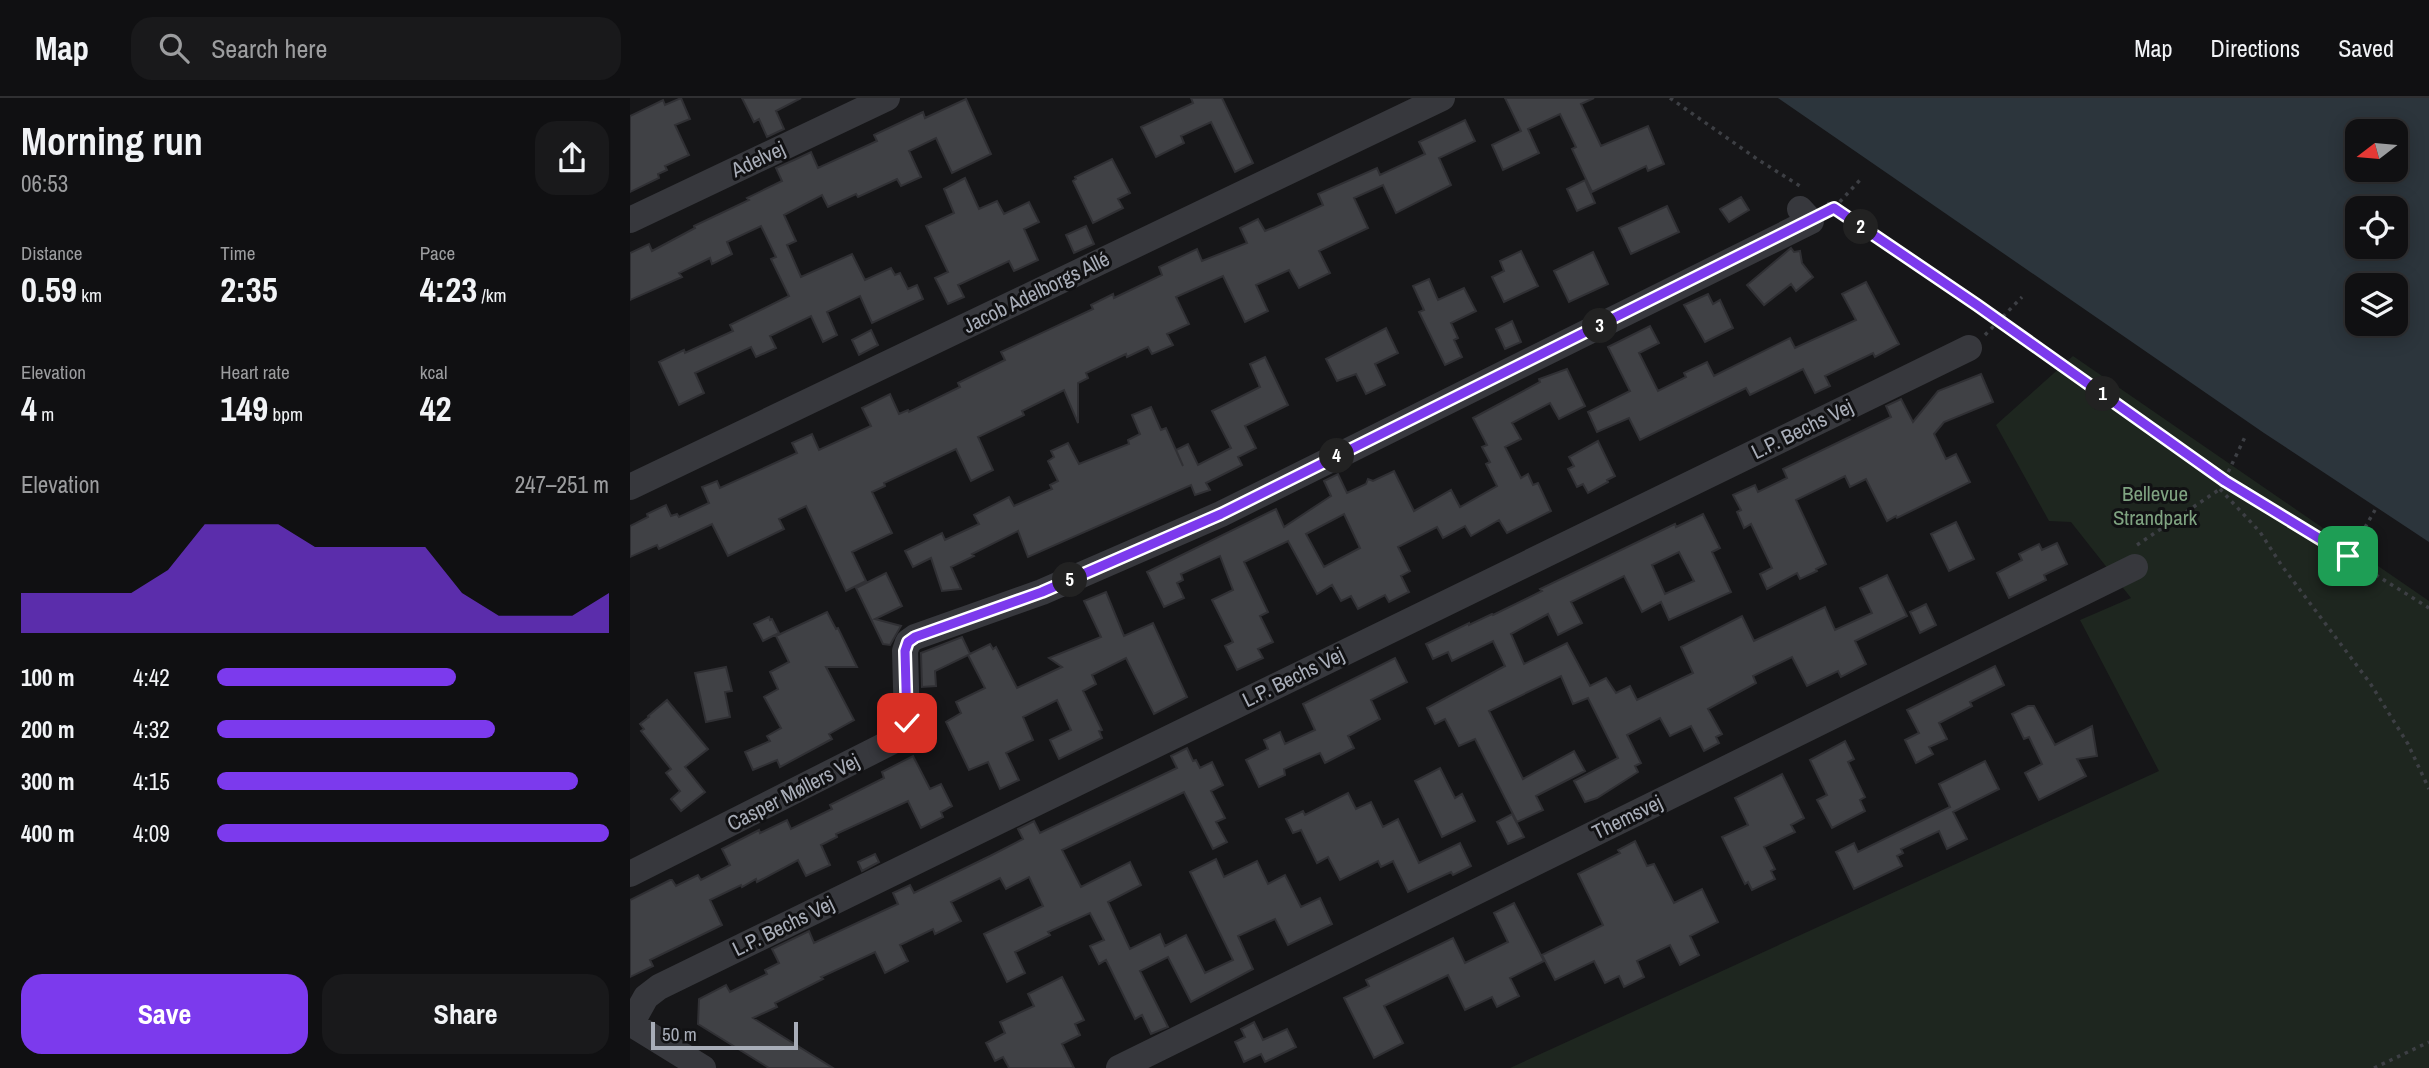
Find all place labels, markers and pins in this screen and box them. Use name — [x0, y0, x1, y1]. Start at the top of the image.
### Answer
pin: 2 — [1844, 209, 1878, 244]
pin: 3 — [1583, 308, 1618, 344]
pin: 1 — [2086, 376, 2120, 412]
pin: 4 — [1320, 438, 1354, 474]
pin — [2318, 526, 2378, 586]
pin: 5 — [1052, 562, 1088, 598]
pin — [877, 693, 937, 753]

